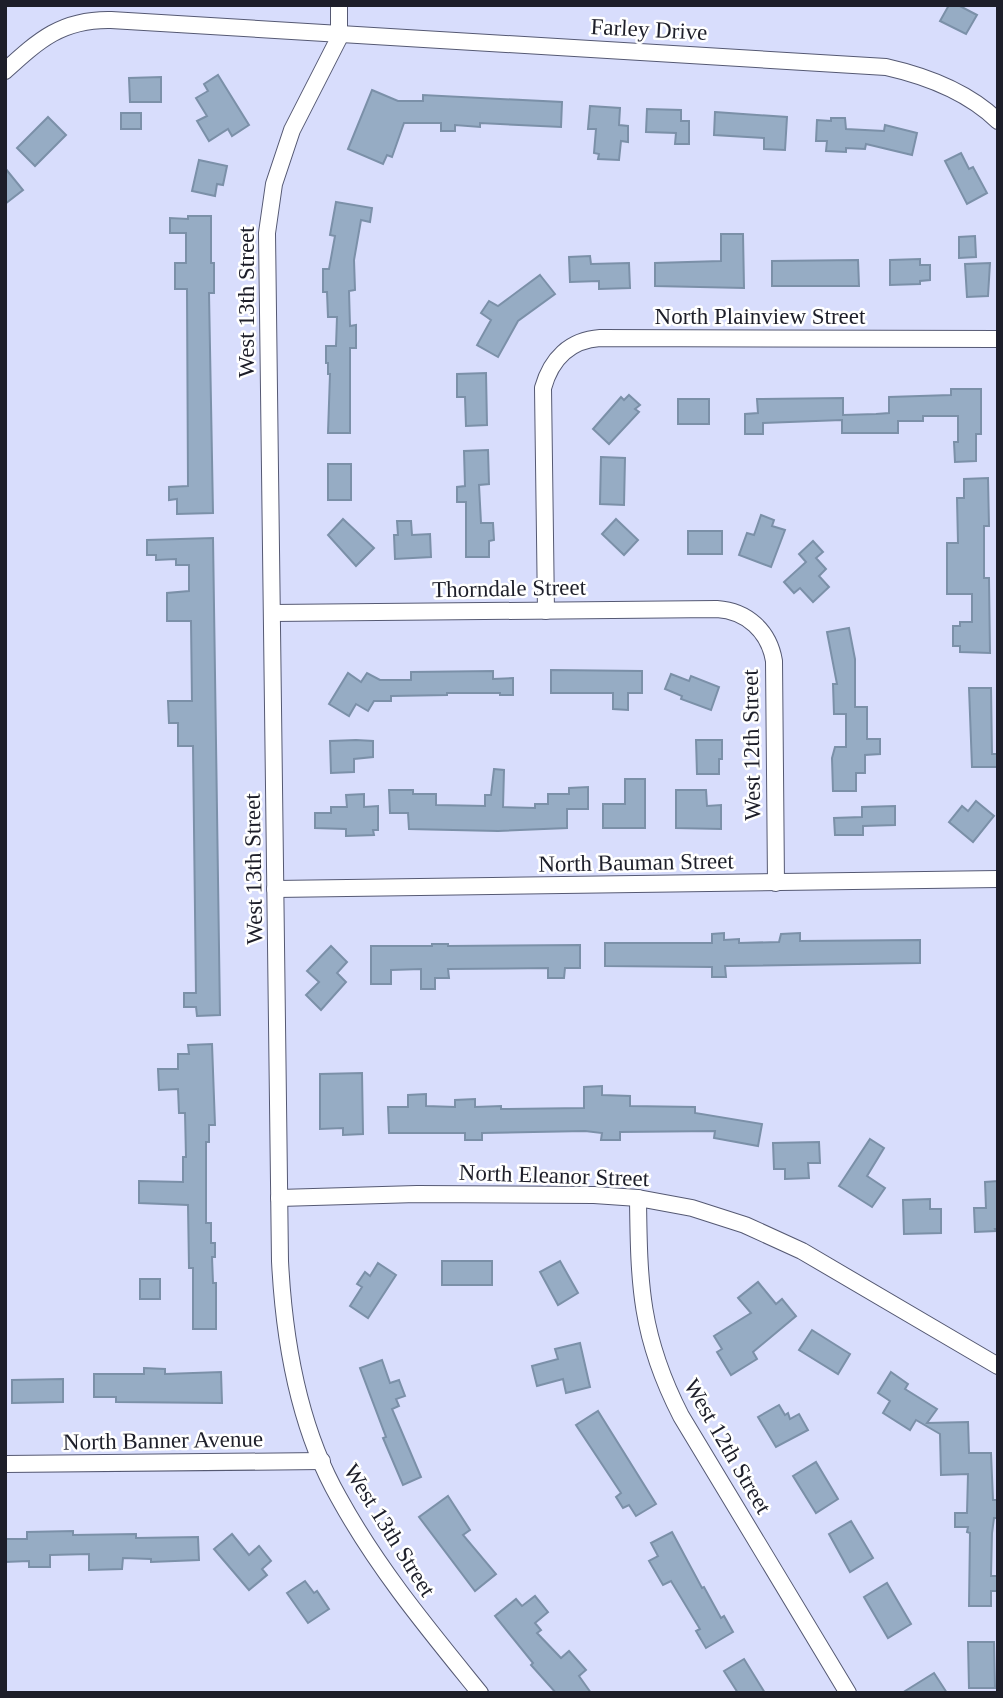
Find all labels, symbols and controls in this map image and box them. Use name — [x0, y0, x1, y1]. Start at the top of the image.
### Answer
street label: Farley Drive — [590, 14, 708, 45]
street label: West 13th Street — [234, 226, 259, 378]
street label: North Plainview Street — [655, 304, 866, 329]
street label: Thorndale Street — [432, 575, 587, 602]
street label: West 12th Street — [738, 668, 765, 821]
street label: West 13th Street — [240, 792, 267, 945]
street label: North Bauman Street — [538, 848, 735, 877]
street label: North Eleanor Street — [458, 1160, 650, 1191]
street label: West 12th Street — [679, 1374, 777, 1519]
street label: North Banner Avenue — [63, 1426, 263, 1455]
street label: West 13th Street — [339, 1459, 441, 1602]

